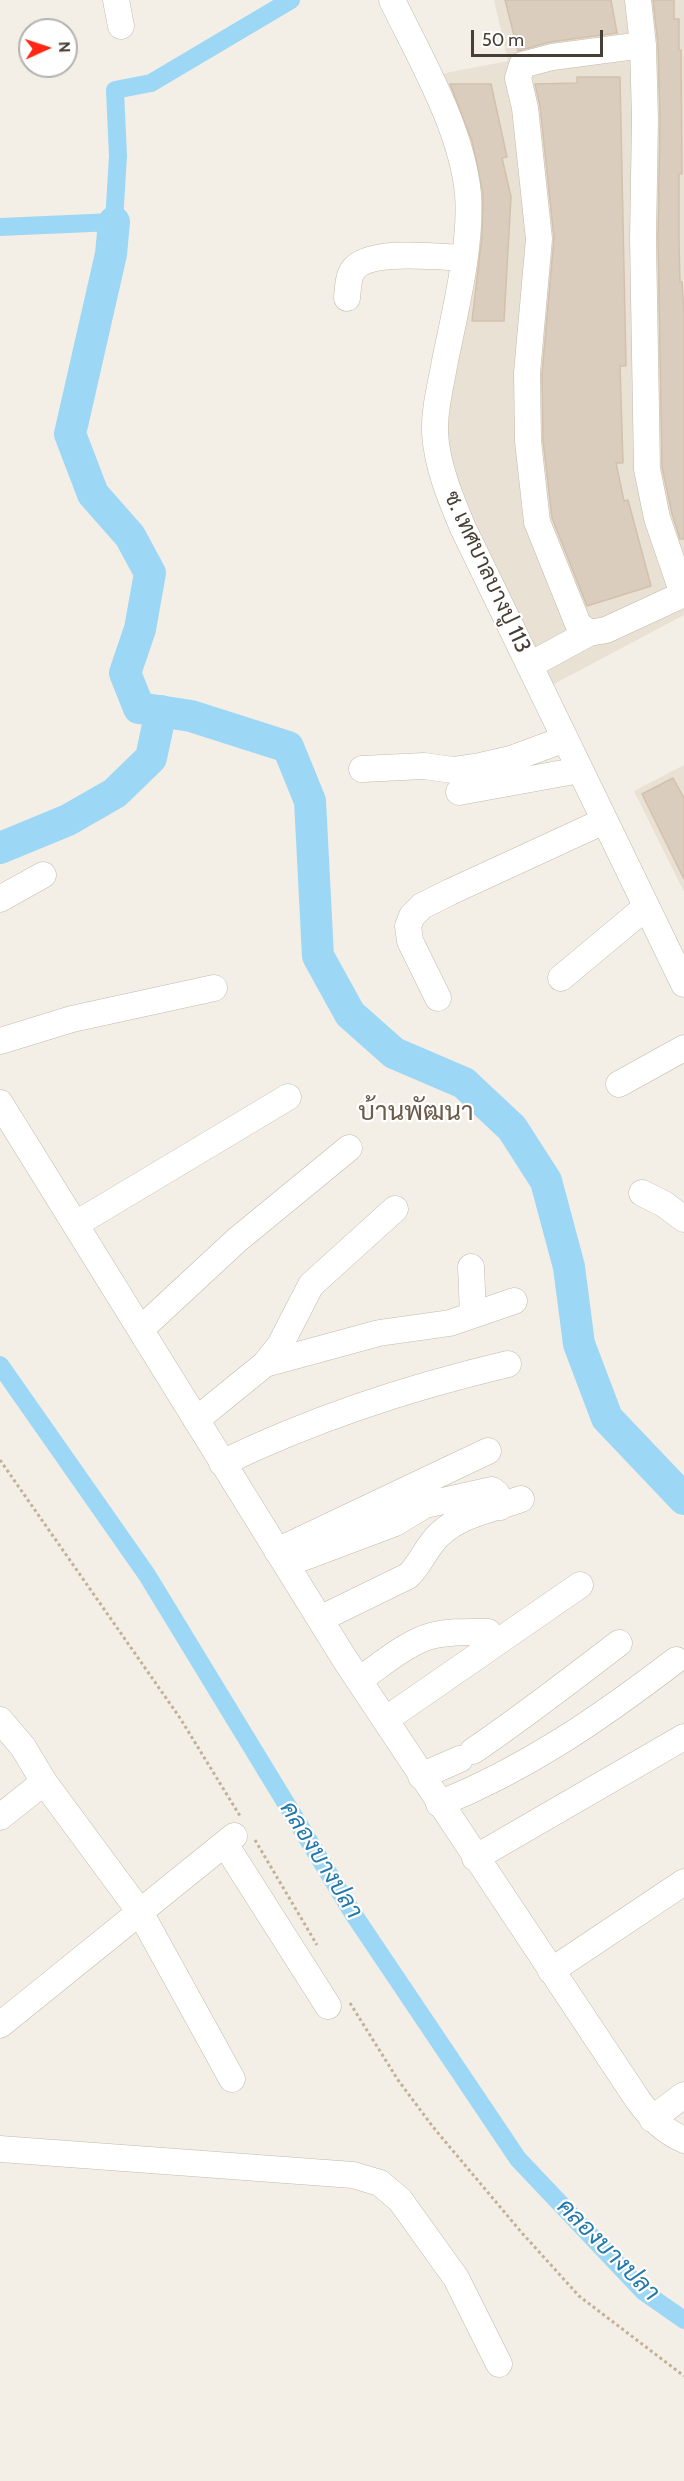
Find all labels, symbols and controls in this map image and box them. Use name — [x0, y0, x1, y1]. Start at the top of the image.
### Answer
north arrow — [18, 18, 78, 78]
scale bar — [474, 18, 606, 56]
text: 50 m — [482, 29, 524, 51]
text: N — [55, 41, 74, 53]
street label: ซ. เทศบาลบางปู 113 — [438, 487, 536, 657]
district label: บ้านพัฒนา — [358, 1096, 474, 1128]
water label: คลองบางปลา — [274, 1796, 368, 1924]
water label: คลองบางปลา — [551, 2193, 665, 2307]

